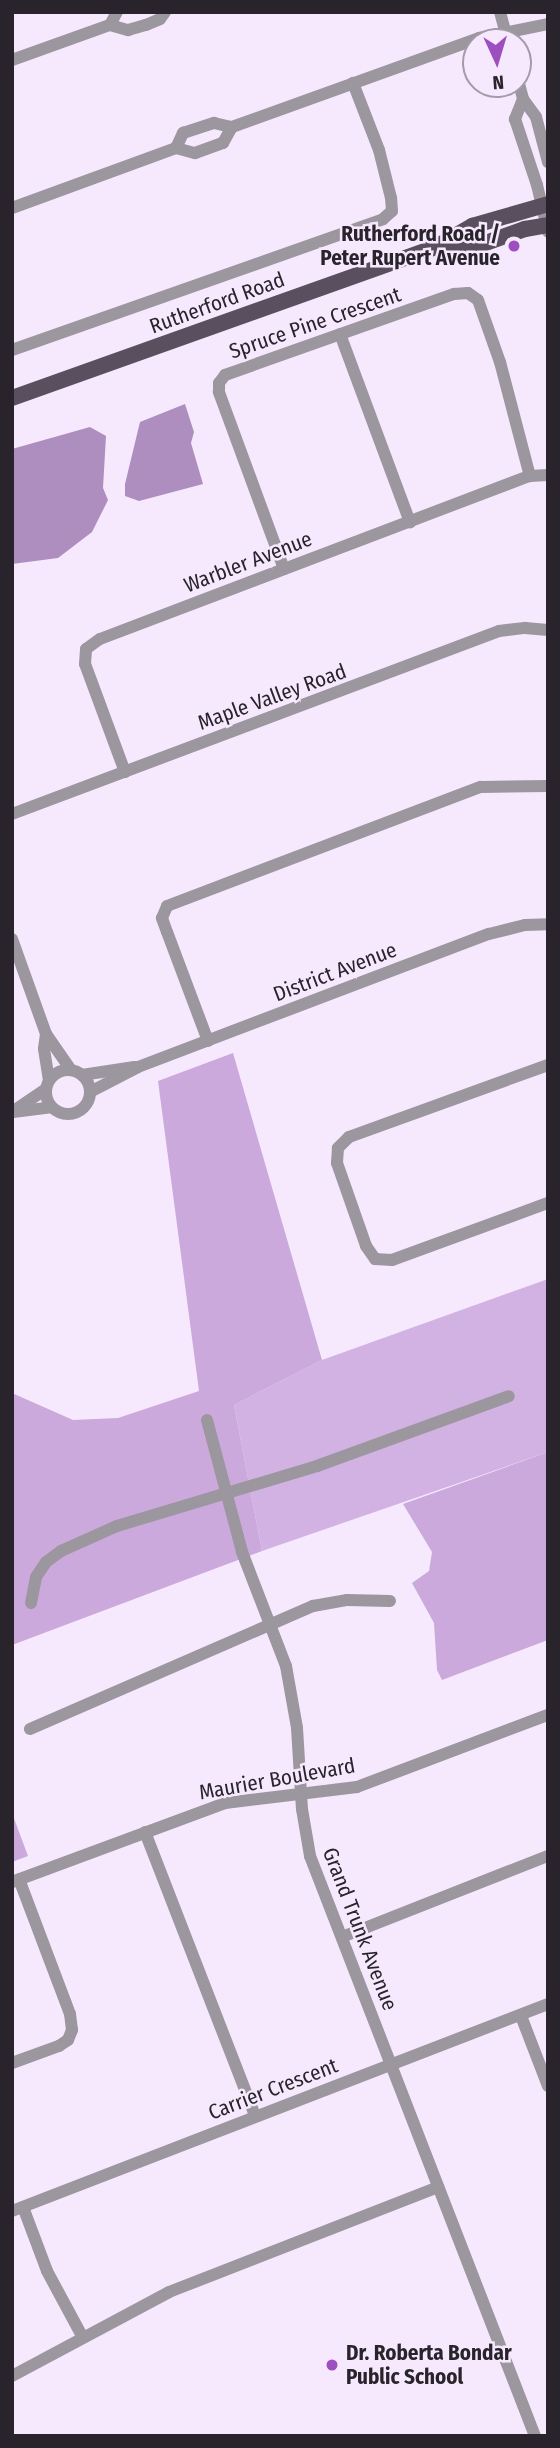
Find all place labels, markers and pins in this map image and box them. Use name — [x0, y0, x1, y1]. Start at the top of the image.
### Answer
place label: Rutherford Road / Peter Rupert Avenue — [320, 221, 500, 271]
marker: Rutherford Road / Peter Rupert Avenue — [506, 238, 522, 254]
place label: Dr. Roberta Bondar Public School — [346, 2340, 512, 2390]
marker: Dr. Roberta Bondar Public School — [324, 2357, 340, 2373]

